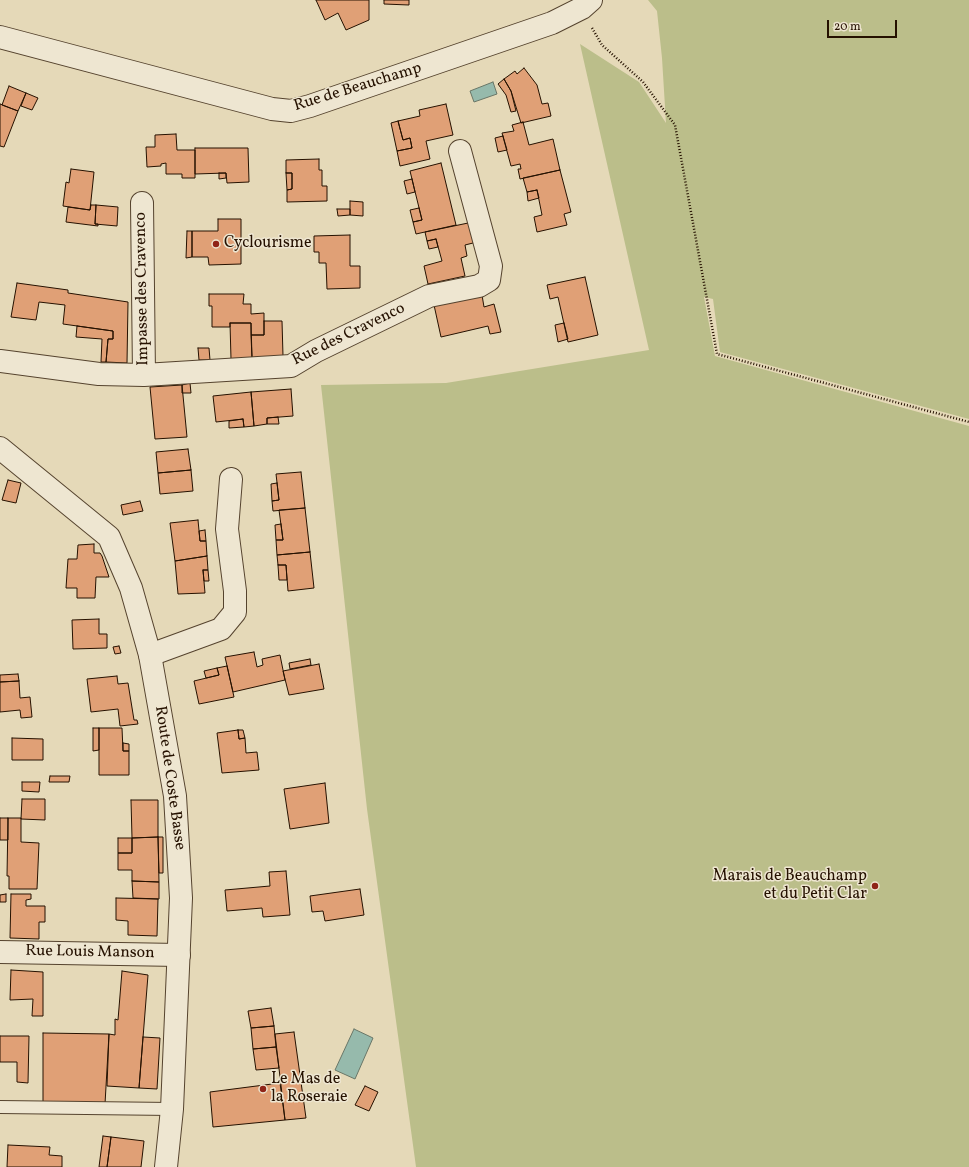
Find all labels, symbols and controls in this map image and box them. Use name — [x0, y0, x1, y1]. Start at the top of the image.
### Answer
scale bar — [829, 12, 899, 38]
text: 20 m — [834, 19, 861, 35]
street label: Rue de Beauchamp — [292, 59, 424, 117]
street label: Impasse des Cravenco — [132, 212, 154, 366]
place label: Cyclourisme — [224, 234, 311, 254]
marker: Cyclourisme — [211, 239, 221, 249]
street label: Rue des Cravenco — [289, 299, 409, 371]
street label: Route de Coste Basse — [149, 705, 189, 851]
place label: Marais de Beauchamp et du Petit Clar — [713, 867, 867, 905]
marker: Marais de Beauchamp et du Petit Clar — [870, 881, 880, 891]
street label: Rue Louis Manson — [25, 942, 155, 964]
place label: Le Mas de la Roseraie — [271, 1070, 348, 1108]
marker: Le Mas de la Roseraie — [258, 1084, 268, 1094]

